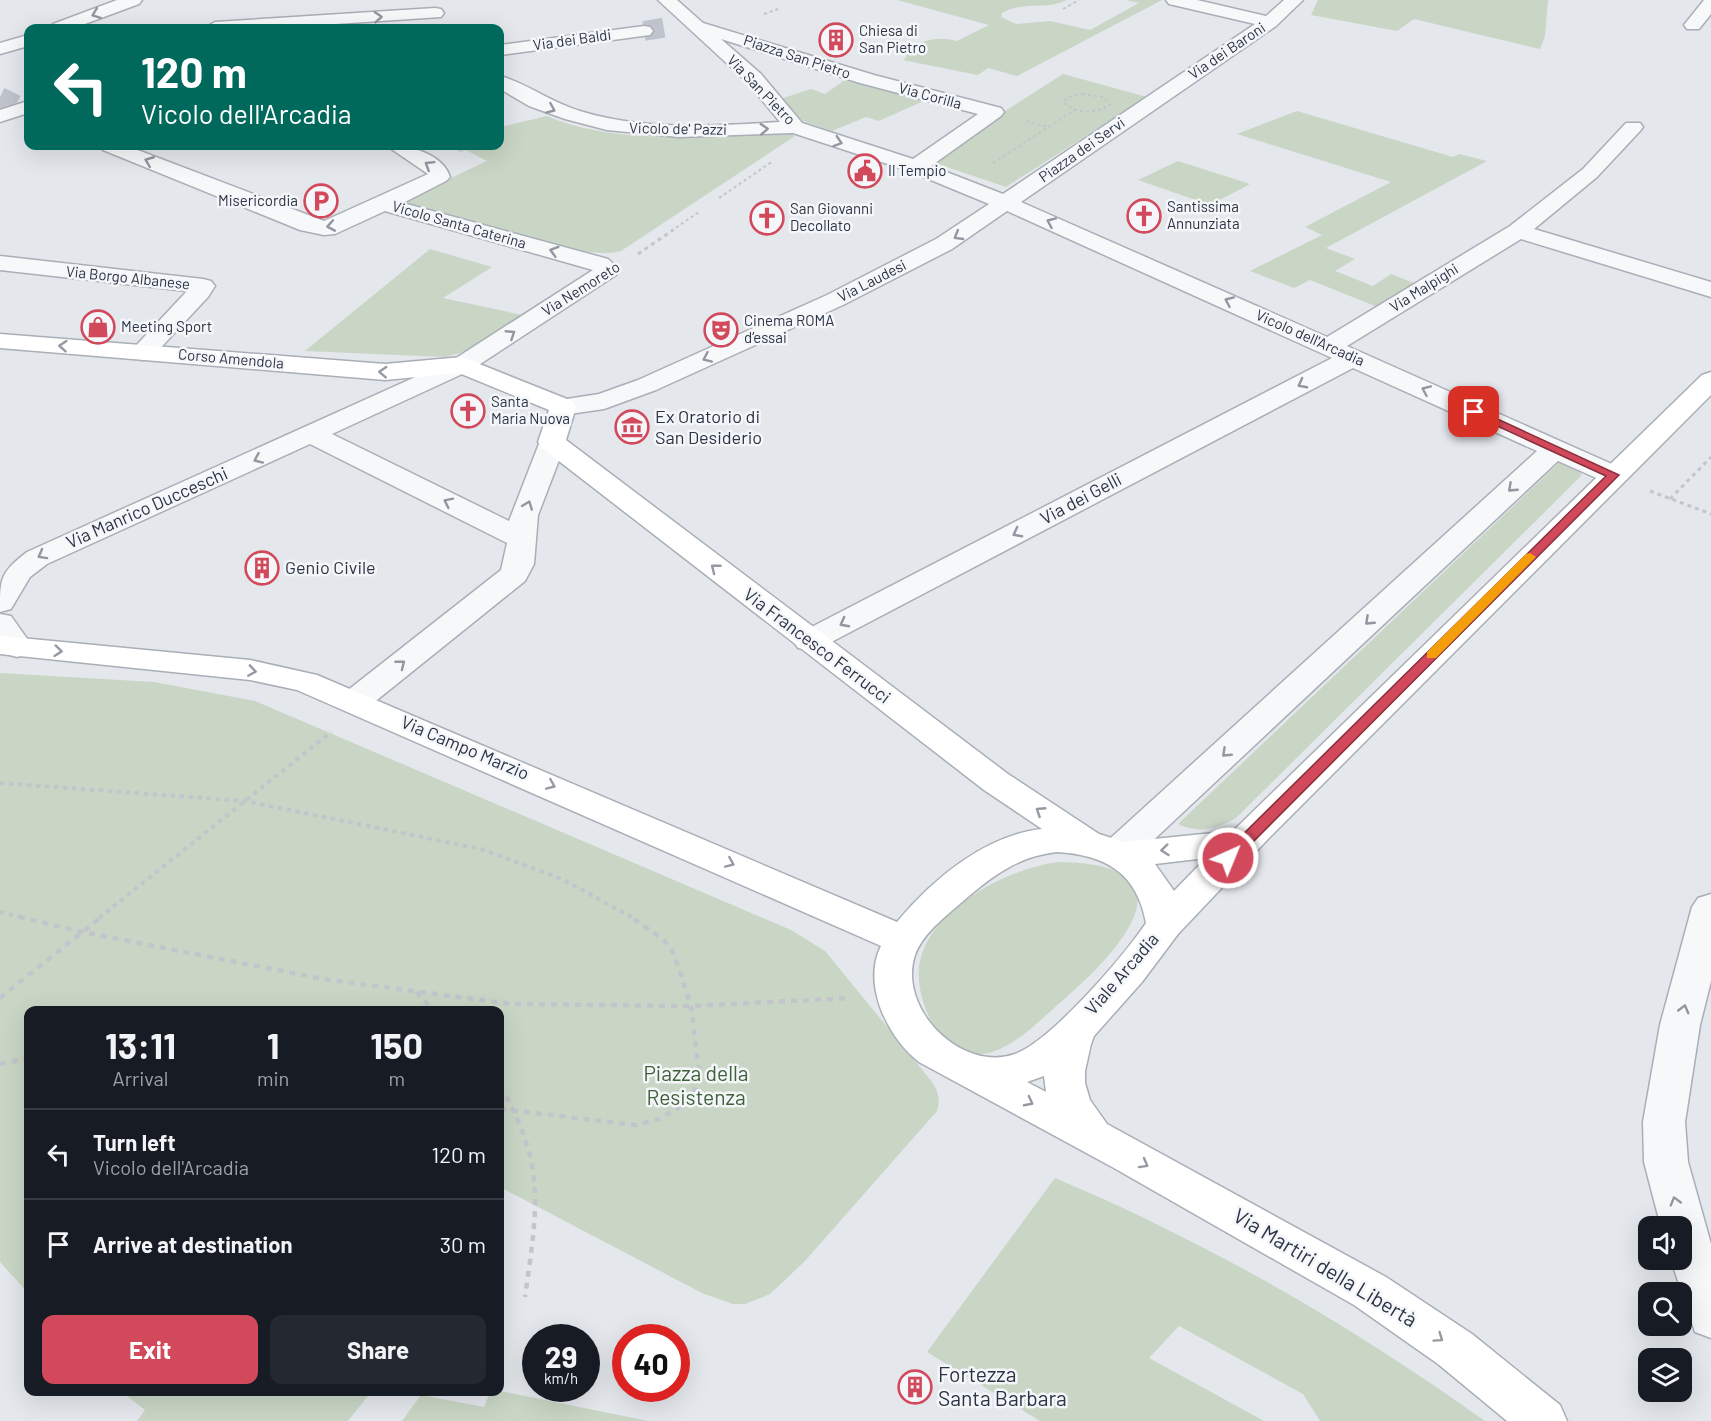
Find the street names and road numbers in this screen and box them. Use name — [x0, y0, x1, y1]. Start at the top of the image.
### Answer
street label: Via dei Baroni — [1185, 18, 1268, 82]
street label: Via dei Baldi — [532, 25, 612, 53]
street label: Piazza San Pietro — [742, 30, 853, 82]
street label: Via San Pietro — [724, 51, 800, 128]
street label: Via Corilla — [897, 78, 964, 112]
street label: Piazza dei Servi — [1035, 113, 1128, 186]
street label: Vicolo de' Pazzi — [629, 118, 727, 138]
street label: Vicolo Santa Caterina — [390, 196, 528, 252]
street label: Via Laudesi — [834, 255, 909, 305]
street label: Via Nemoreto — [538, 257, 623, 319]
street label: Via Malpighi — [1386, 259, 1461, 315]
street label: Via Borgo Albanese — [65, 262, 191, 292]
street label: Vicolo dell'Arcadia — [1253, 305, 1368, 369]
street label: Corso Amendola — [178, 344, 285, 372]
street label: Via Manrico Ducceschi — [62, 462, 231, 553]
street label: Via dei Gelli — [1036, 467, 1125, 529]
street label: Via Francesco Ferrucci — [740, 583, 896, 708]
street label: Via Campo Marzio — [398, 710, 533, 784]
street label: Viale Arcadia — [1080, 928, 1163, 1019]
street label: Via Martiri della Libertà — [1229, 1202, 1422, 1331]

